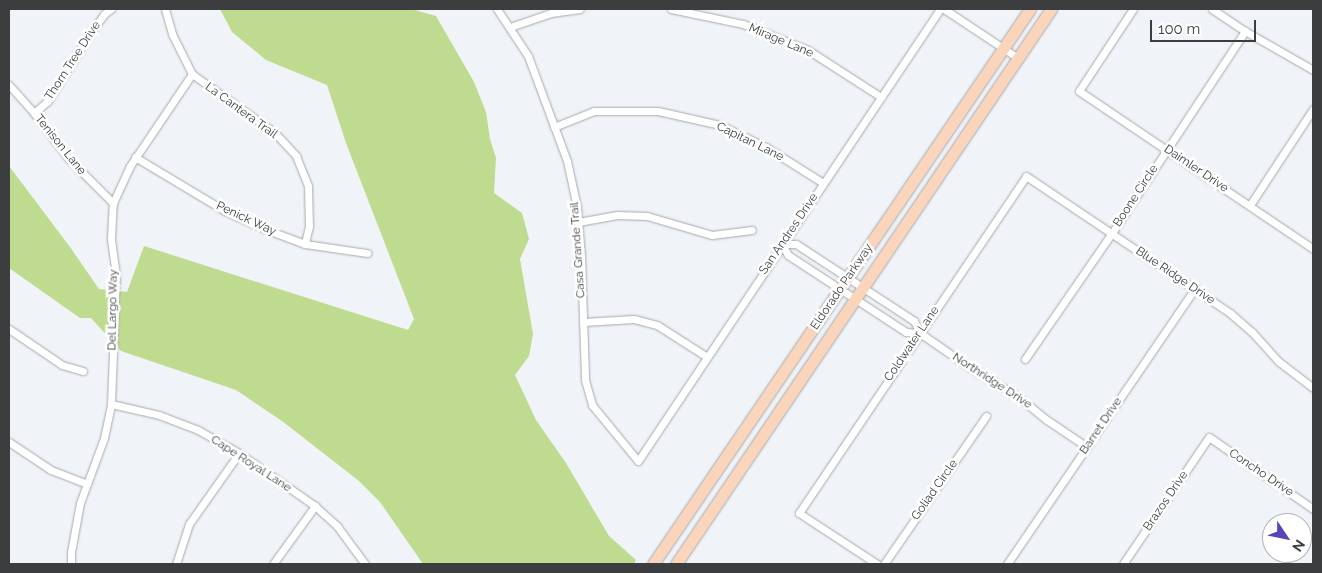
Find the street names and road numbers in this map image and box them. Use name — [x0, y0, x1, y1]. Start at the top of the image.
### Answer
street label: Thorn Tree Drive — [42, 19, 104, 103]
street label: Mirage Lane — [746, 21, 816, 61]
street label: La Cantera Trail — [202, 80, 280, 142]
street label: Tenison Lane — [31, 112, 89, 178]
street label: Capitan Lane — [714, 120, 786, 164]
street label: Daimler Drive — [1161, 142, 1231, 196]
street label: Boone Circle — [1111, 162, 1161, 230]
street label: San Andres Drive — [756, 191, 822, 277]
street label: Penick Way — [214, 199, 278, 239]
street label: Casa Grande Trail — [567, 201, 589, 299]
street label: Eldorado Parkway — [808, 241, 876, 333]
street label: Blue Ridge Drive — [1133, 244, 1217, 308]
street label: Del Largo Way — [105, 269, 121, 351]
street label: Coldwater Lane — [881, 303, 943, 385]
street label: Northridge Drive — [950, 350, 1034, 412]
street label: Barret Drive — [1077, 395, 1125, 457]
street label: Cape Royal Lane — [208, 432, 294, 496]
street label: Concho Drive — [1226, 446, 1296, 500]
street label: Goliad Circle — [909, 457, 961, 523]
street label: Brazos Drive — [1141, 468, 1191, 534]

